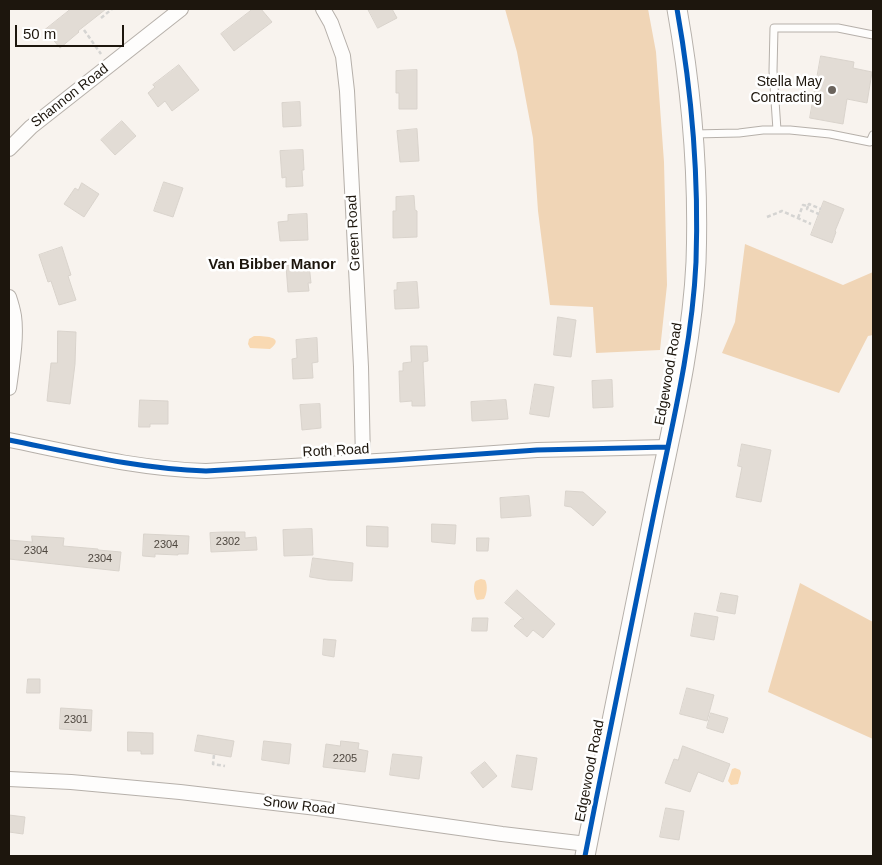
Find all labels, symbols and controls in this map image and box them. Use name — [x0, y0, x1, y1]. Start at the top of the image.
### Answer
scale bar — [18, 15, 126, 47]
text: 50 m — [23, 25, 56, 42]
street label: Shannon Road — [28, 61, 112, 131]
place label: Stella May Contracting — [750, 74, 822, 106]
marker: Stella May Contracting — [826, 84, 838, 96]
street label: Green Road — [344, 194, 364, 272]
district label: Van Bibber Manor — [208, 256, 336, 274]
street label: Edgewood Road — [652, 322, 686, 426]
street label: Roth Road — [302, 441, 370, 461]
house number: 2302 — [216, 535, 240, 549]
house number: 2304 — [154, 538, 178, 552]
house number: 2304 — [24, 544, 48, 558]
house number: 2304 — [88, 552, 112, 566]
house number: 2301 — [64, 713, 88, 727]
street label: Edgewood Road — [572, 719, 608, 823]
house number: 2205 — [333, 752, 357, 766]
street label: Snow Road — [262, 793, 336, 819]

